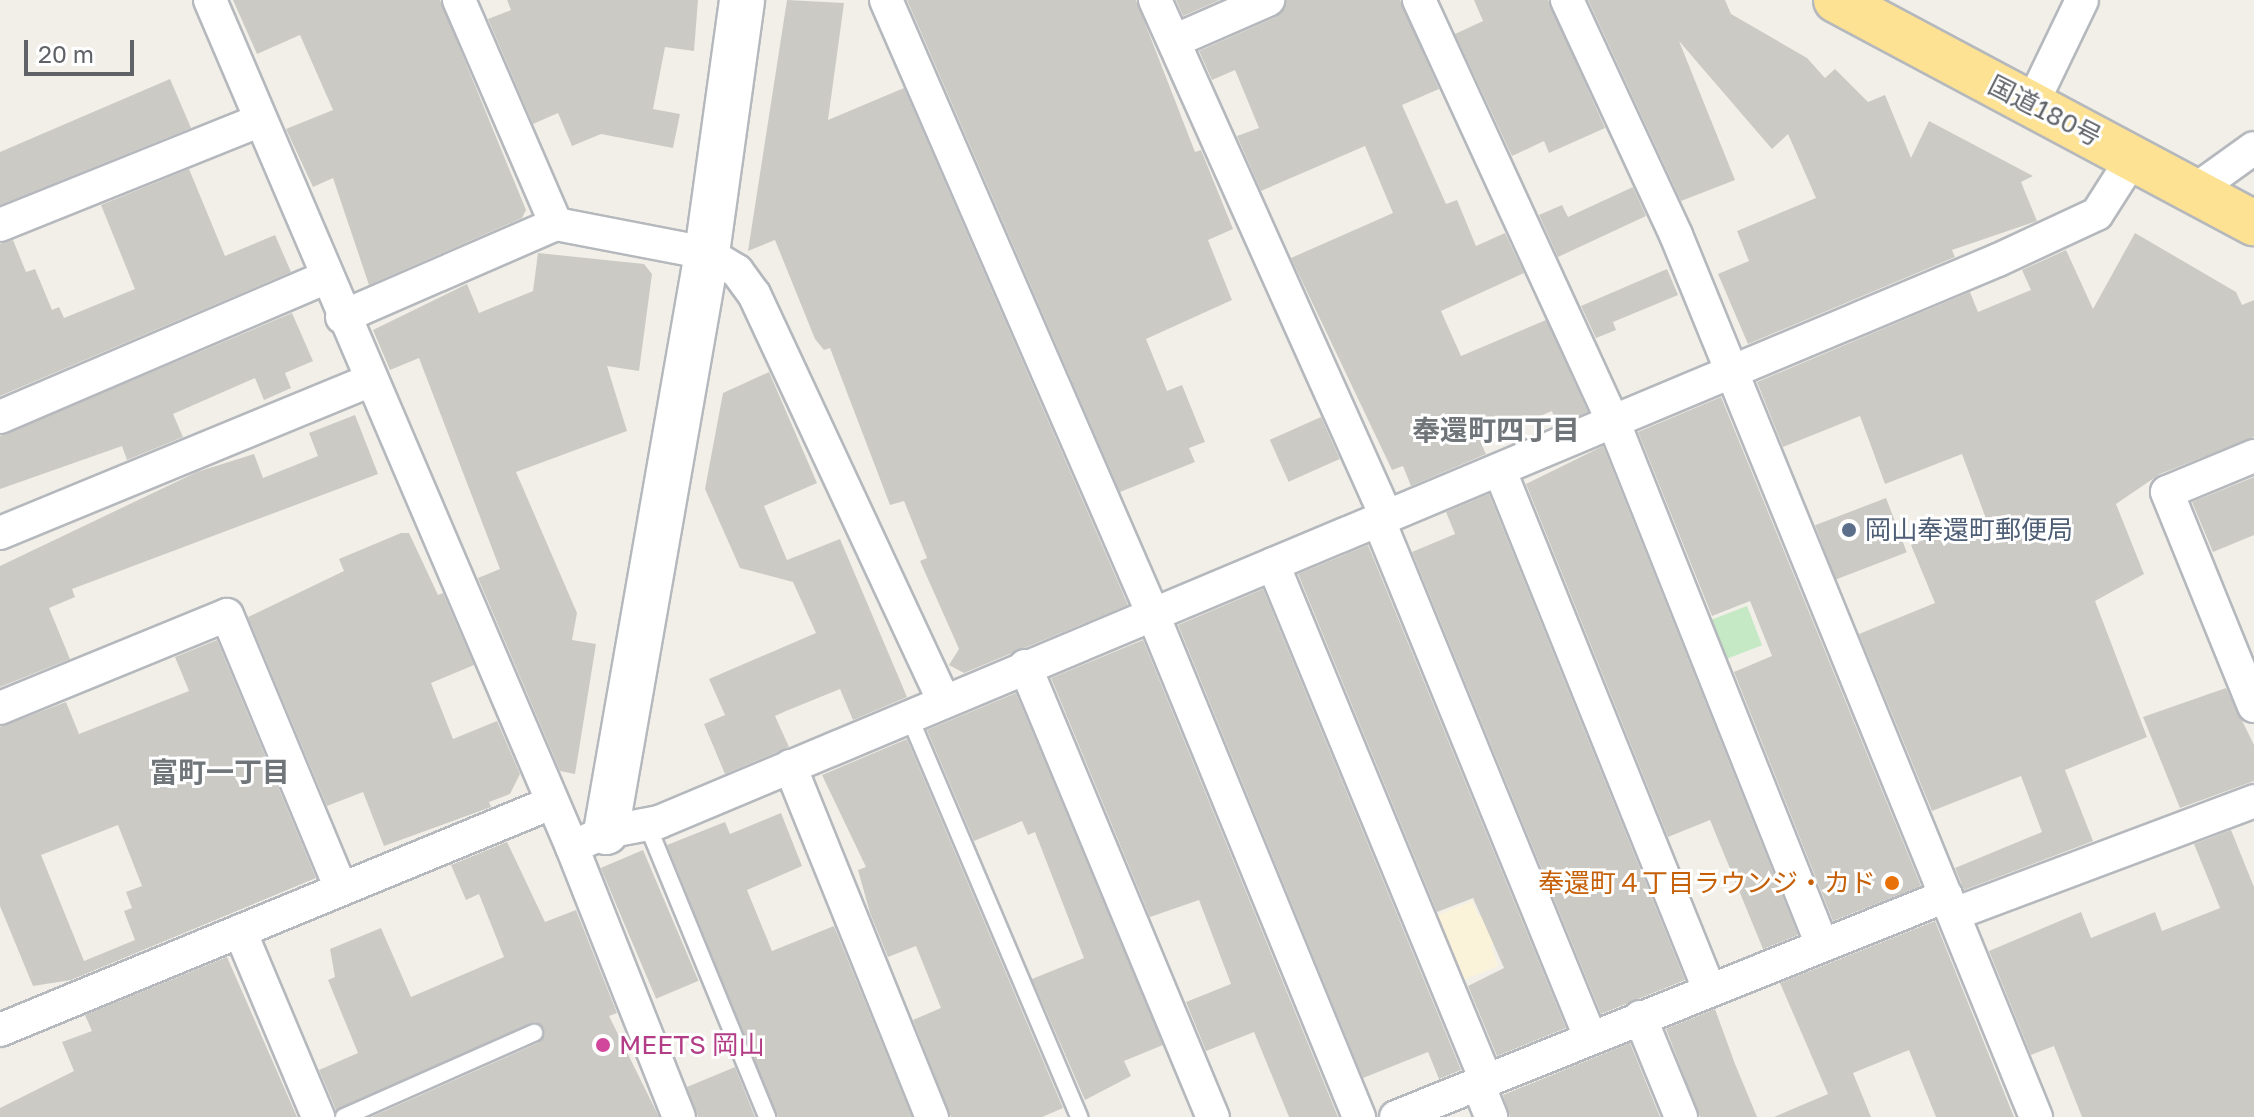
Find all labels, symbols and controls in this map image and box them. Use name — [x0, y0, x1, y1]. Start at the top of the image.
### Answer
scale bar — [28, 24, 138, 74]
text: 20 m — [38, 39, 94, 68]
street label: 国道180号 — [1983, 69, 2107, 153]
district label: 奉還町四丁目 — [1412, 413, 1580, 447]
place label: 岡山奉還町郵便局 — [1865, 514, 2073, 546]
marker: 岡山奉還町郵便局 — [1840, 521, 1858, 539]
district label: 富町一丁目 — [150, 755, 290, 789]
place label: 奉還町４丁目ラウンジ・カド — [1538, 867, 1876, 899]
marker: 奉還町４丁目ラウンジ・カド — [1883, 874, 1901, 892]
place label: MEETS 岡山 — [619, 1029, 764, 1061]
marker: MEETS 岡山 — [594, 1036, 612, 1054]

